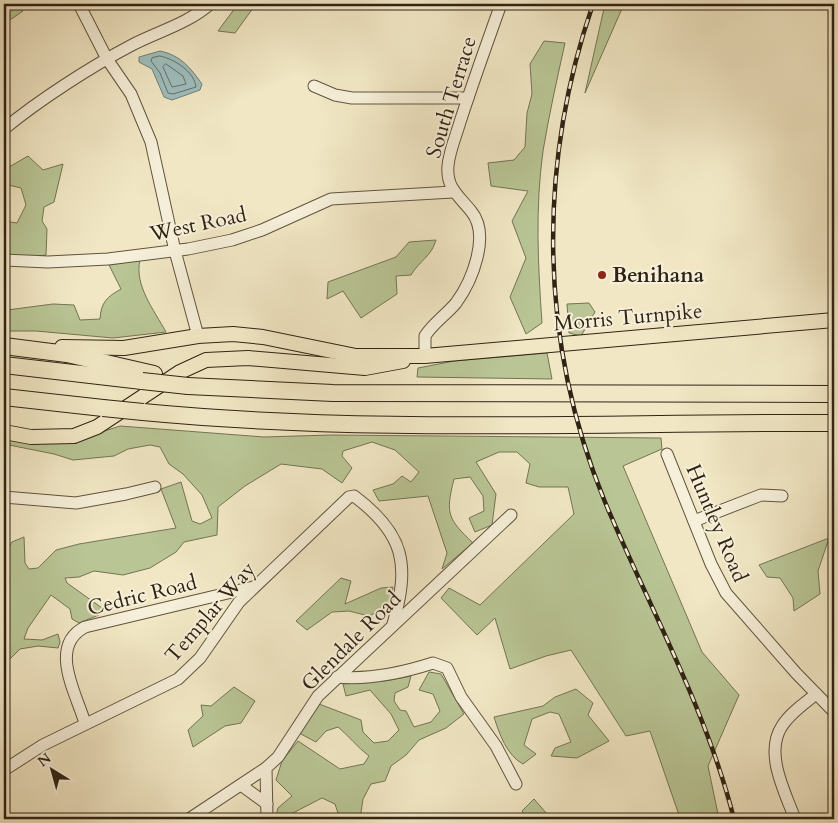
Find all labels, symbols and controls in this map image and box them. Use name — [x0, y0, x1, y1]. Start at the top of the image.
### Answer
street label: South Terrace — [419, 33, 484, 161]
street label: West Road — [146, 200, 249, 249]
place label: Benihana — [612, 261, 705, 290]
marker: Benihana — [596, 269, 608, 281]
street label: Morris Turnpike — [552, 297, 704, 338]
street label: Huntley Road — [679, 460, 754, 587]
street label: Templar Way — [158, 556, 262, 669]
street label: Cedric Road — [84, 568, 200, 623]
street label: Glendale Road — [295, 585, 408, 698]
north arrow — [28, 746, 78, 796]
text: N — [34, 749, 55, 771]

